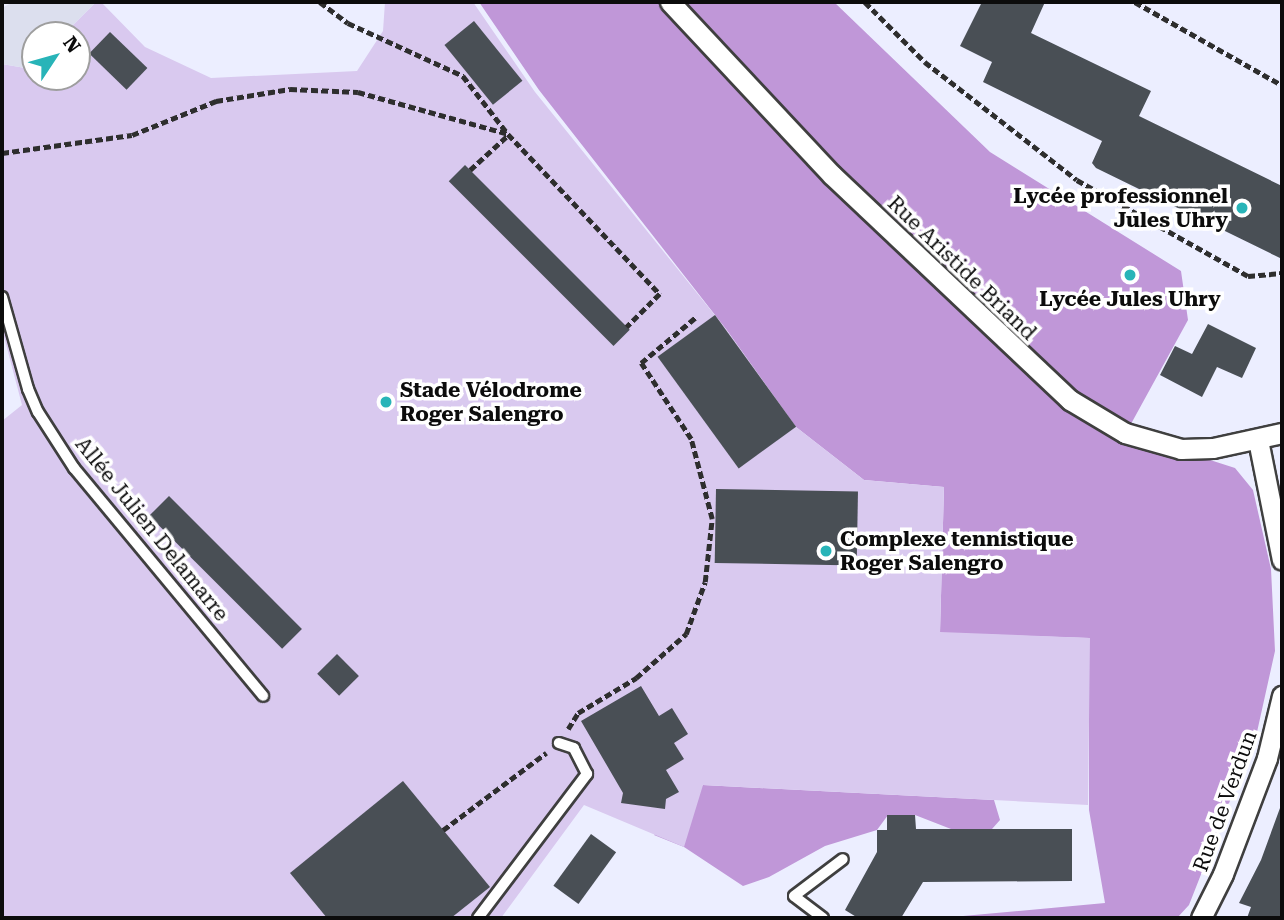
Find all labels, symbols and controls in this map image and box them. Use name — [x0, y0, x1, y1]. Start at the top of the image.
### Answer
north arrow — [21, 21, 91, 91]
text: N — [58, 32, 85, 57]
place label: Lycée professionnel Jules Uhry — [1013, 183, 1228, 233]
street label: Rue Aristide Briand — [882, 191, 1042, 345]
marker: Lycée professionnel Jules Uhry — [1234, 200, 1250, 216]
marker: Lycée Jules Uhry — [1122, 267, 1138, 283]
place label: Lycée Jules Uhry — [1039, 286, 1221, 312]
place label: Stade Vélodrome Roger Salengro — [400, 377, 582, 427]
marker: Stade Vélodrome Roger Salengro — [378, 394, 394, 410]
street label: Allée Julien Delamarre — [70, 432, 234, 626]
place label: Complexe tennistique Roger Salengro — [840, 526, 1073, 576]
marker: Complexe tennistique Roger Salengro — [818, 543, 834, 559]
street label: Rue de Verdun — [1188, 727, 1262, 875]

